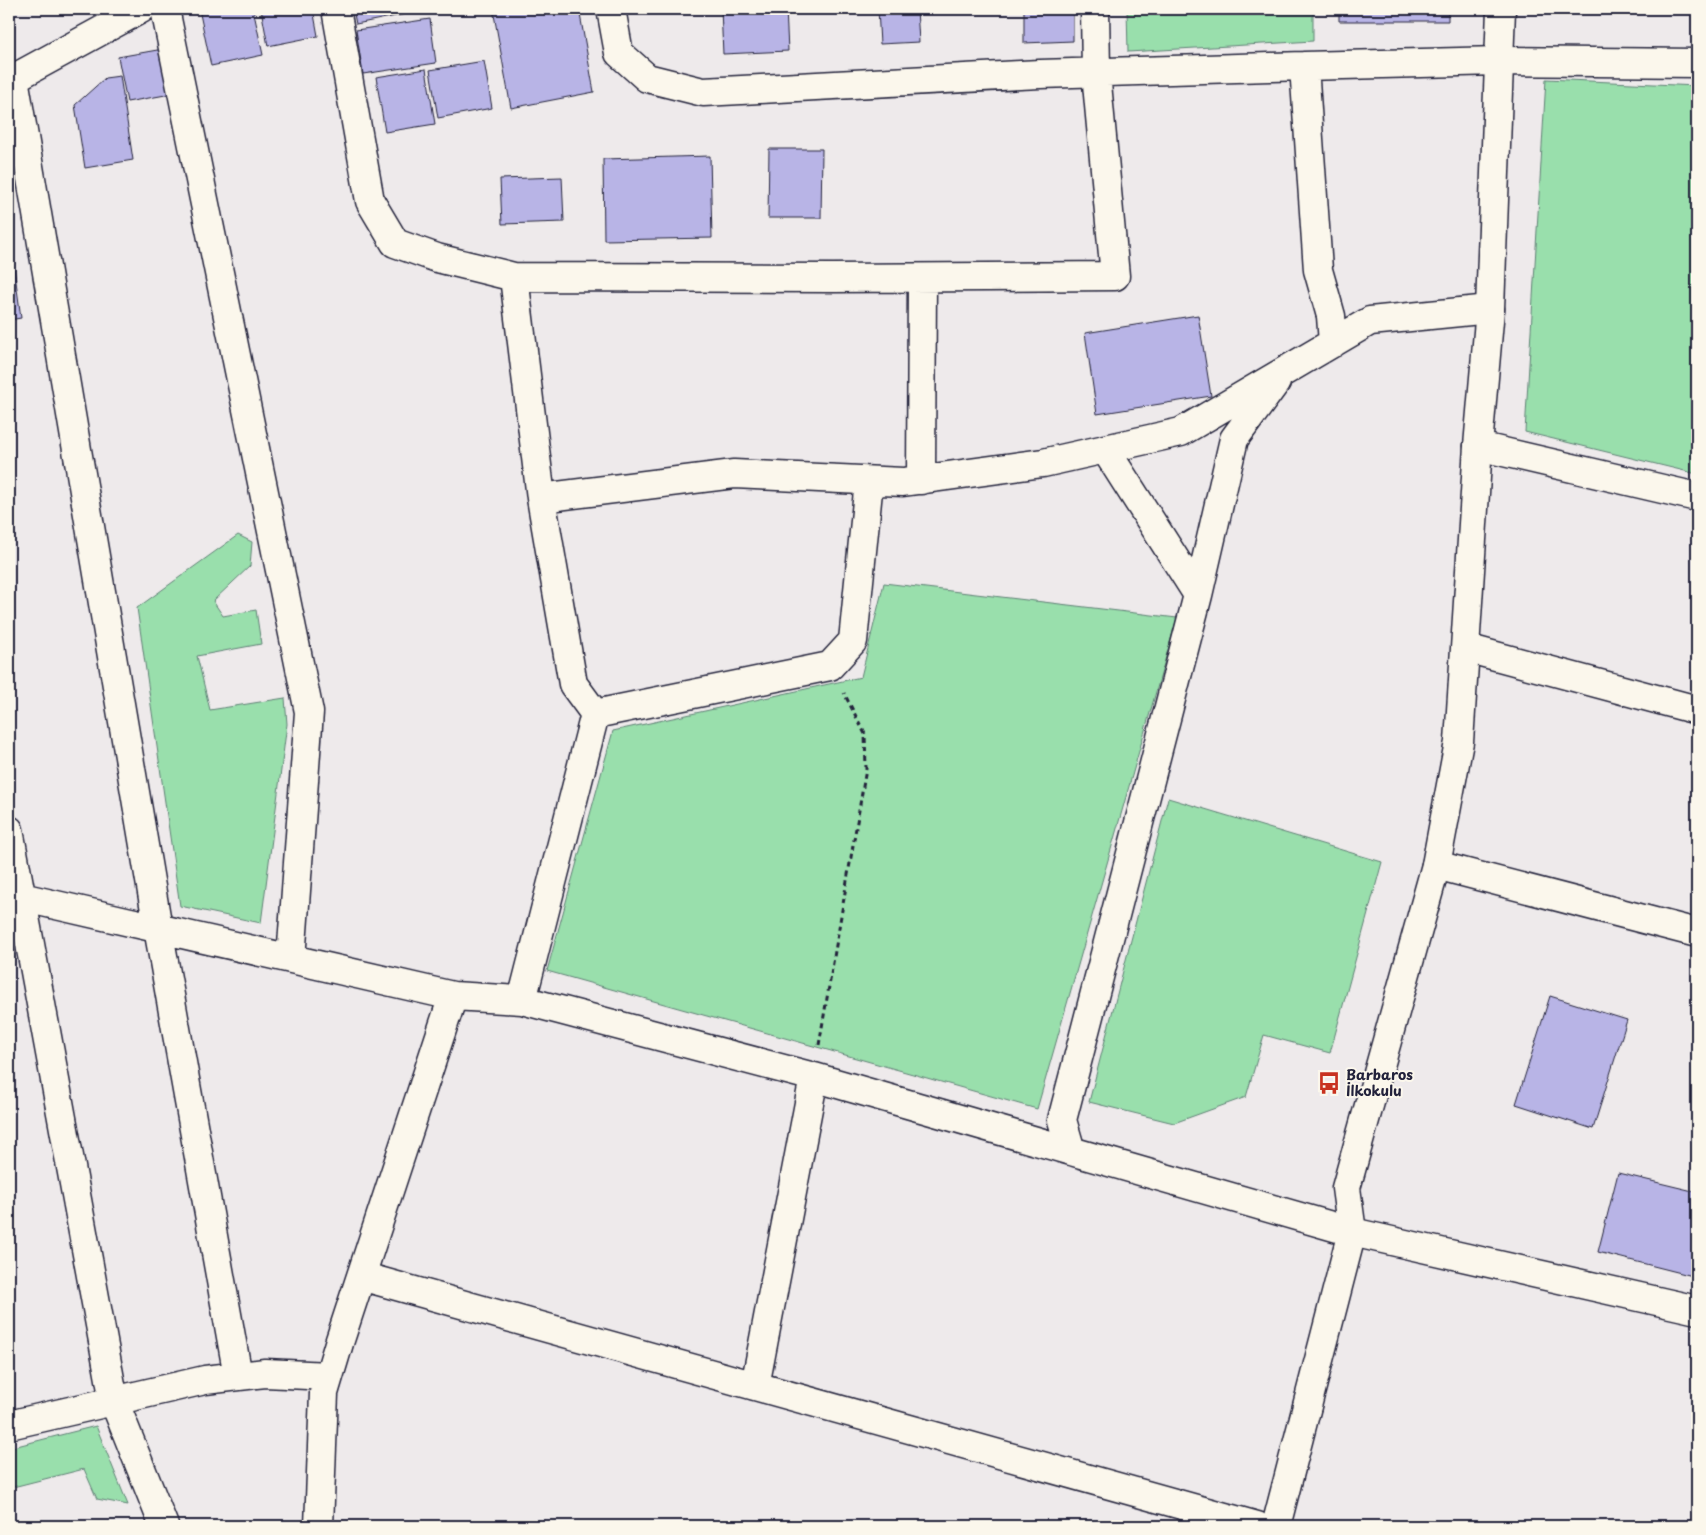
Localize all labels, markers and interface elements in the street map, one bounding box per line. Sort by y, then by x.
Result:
place label: Barbaros İlkokulu [1346,1064,1413,1101]
bus stop icon: Barbaros İlkokulu [1316,1070,1342,1096]

